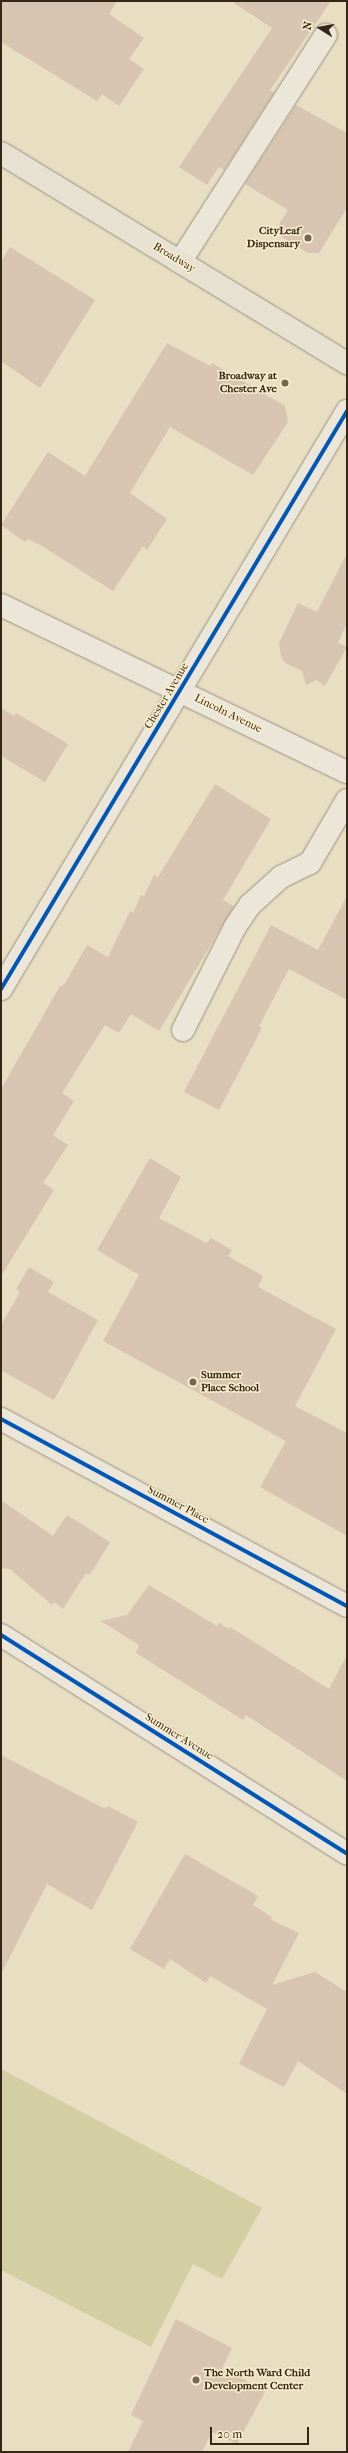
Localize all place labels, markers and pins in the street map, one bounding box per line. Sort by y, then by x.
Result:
place label: CityLeaf Dispensary [247,225,300,251]
marker: CityLeaf Dispensary [303,233,313,243]
place label: Broadway at Chester Ave [218,370,277,396]
marker: Broadway at Chester Ave [280,378,290,388]
place label: Summer Place School [201,1369,259,1395]
marker: Summer Place School [188,1377,198,1387]
place label: The North Ward Child Development Center [204,2367,310,2393]
marker: The North Ward Child Development Center [191,2375,201,2385]

